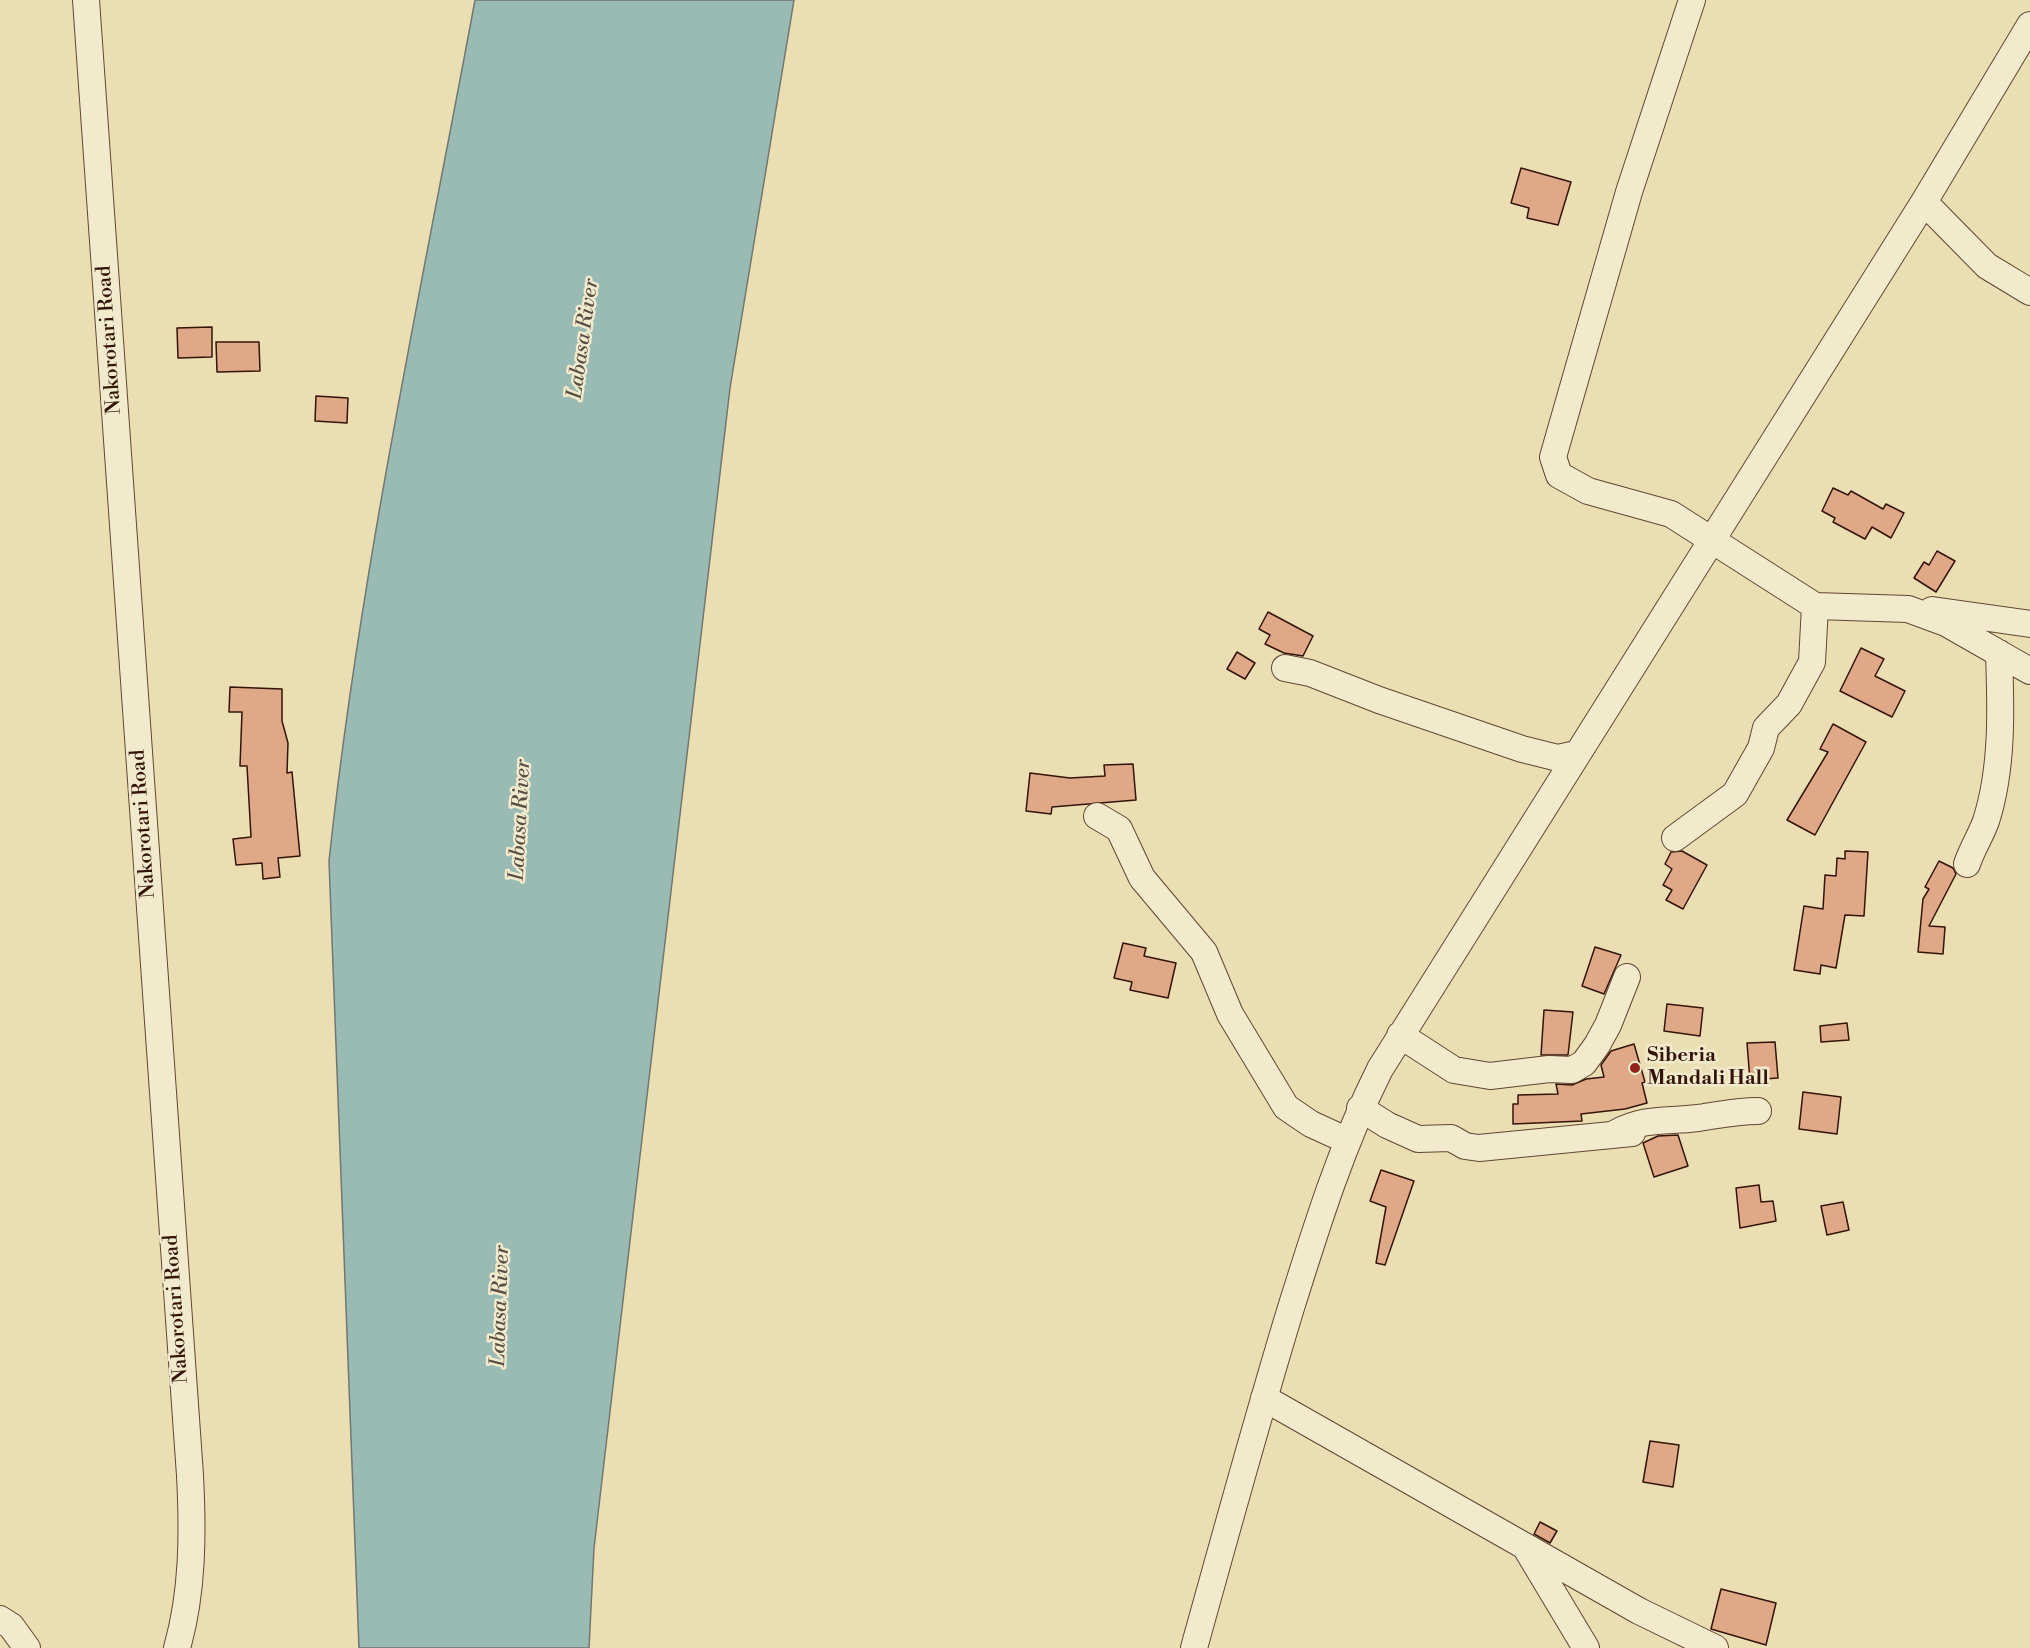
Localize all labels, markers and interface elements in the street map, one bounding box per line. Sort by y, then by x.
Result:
street label: Nakorotari Road [93,265,127,415]
water label: Labasa River [563,277,605,401]
street label: Nakorotari Road [127,749,161,899]
water label: Labasa River [505,759,537,881]
place label: Siberia Mandali Hall [1647,1044,1769,1091]
marker: Siberia Mandali Hall [1628,1061,1642,1075]
street label: Nakorotari Road [160,1234,194,1384]
water label: Labasa River [486,1245,516,1367]

